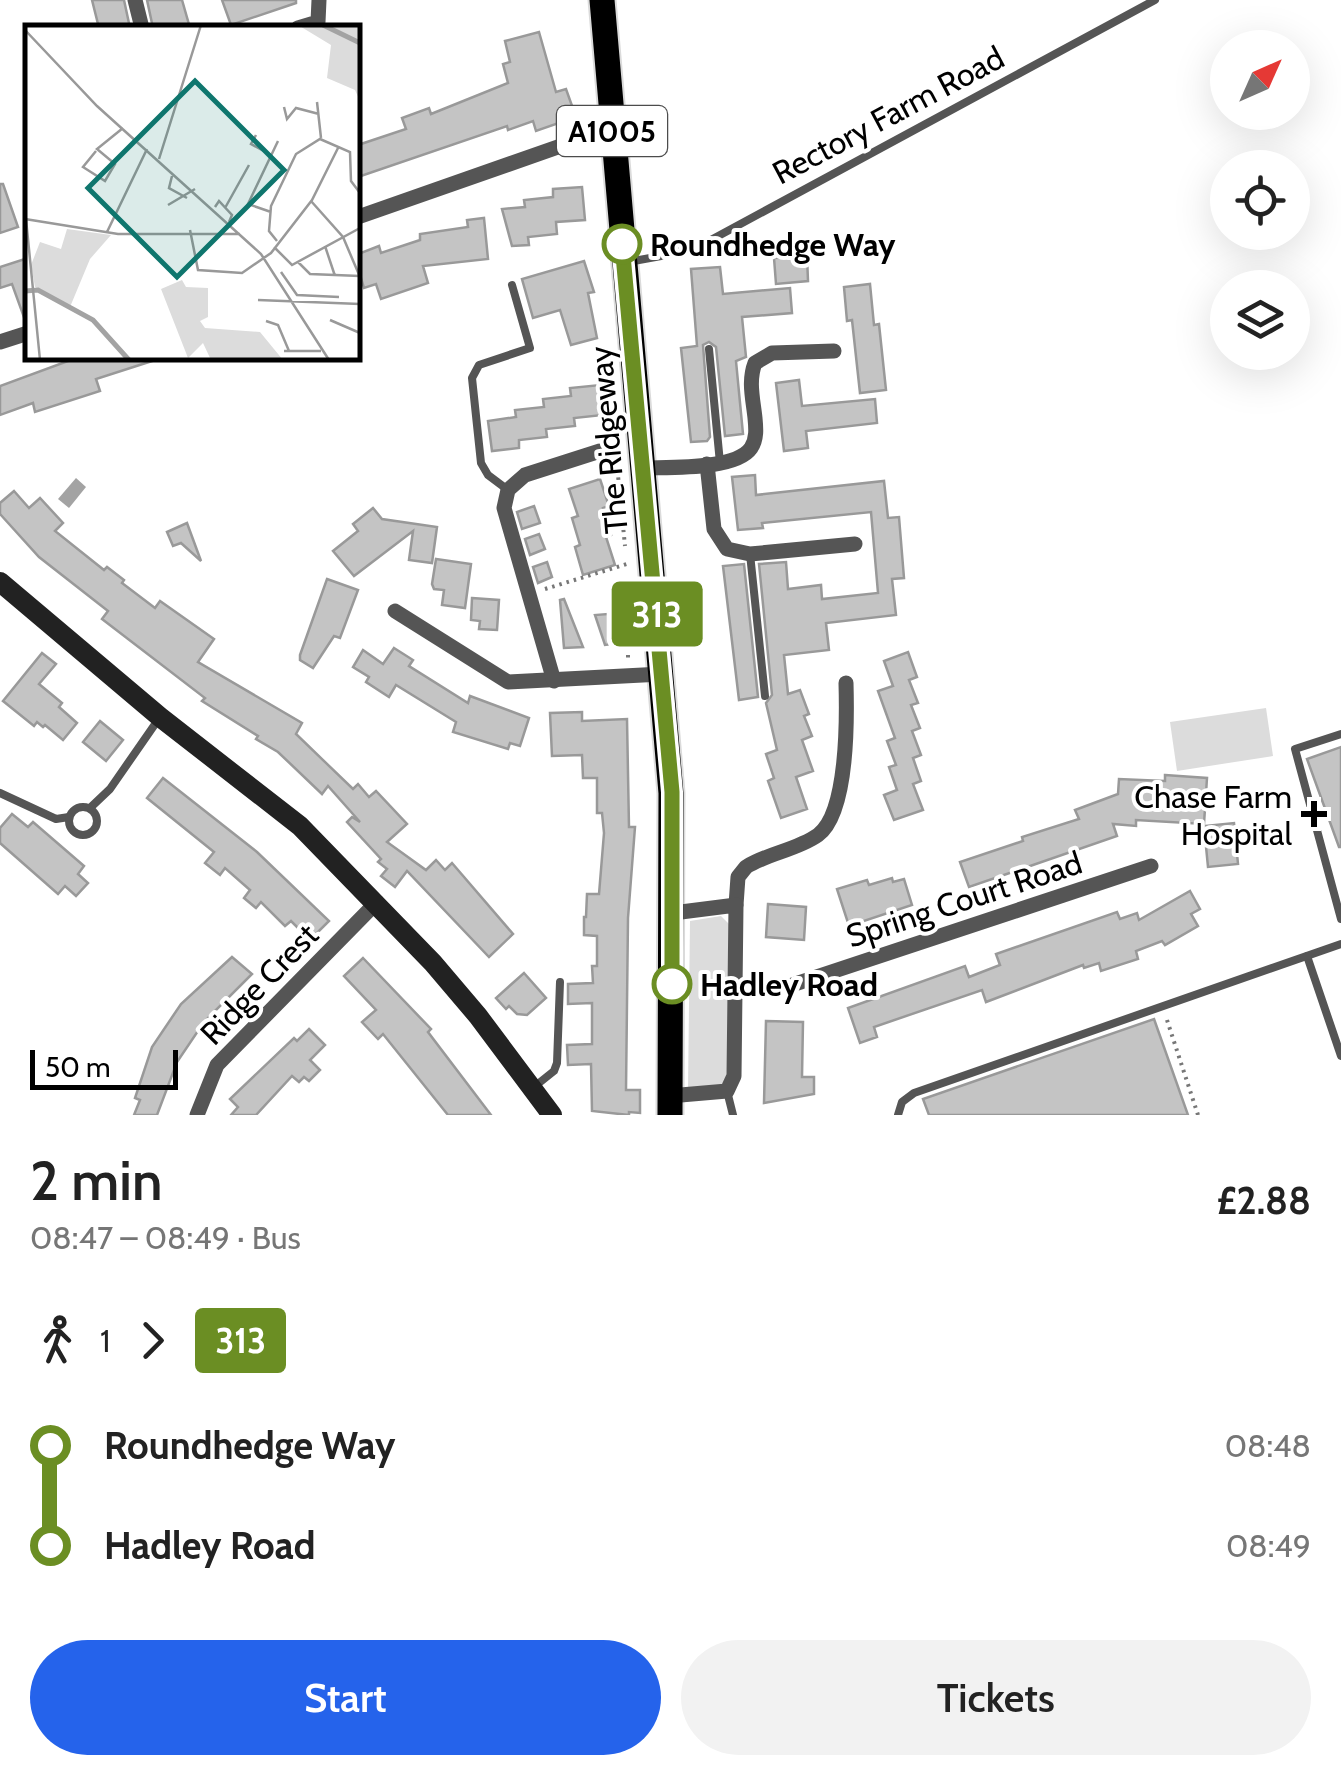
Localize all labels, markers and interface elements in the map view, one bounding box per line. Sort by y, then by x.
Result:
inset map [25,25,360,360]
north arrow [1210,30,1310,130]
map controls [1210,30,1310,370]
street label: Rectory Farm Road [766,38,1010,192]
road number: A1005 [557,106,667,156]
button: locate [1210,150,1310,250]
marker: Roundhedge Way [603,225,641,263]
place label: Roundhedge Way [650,225,896,264]
button: layers [1210,270,1310,370]
street label: The Ridgeway [580,345,636,535]
line badge: 313 [600,582,714,646]
text: 313 [632,593,682,636]
place label: Chase Farm Hospital [1134,777,1292,853]
marker: Chase Farm Hospital [1301,801,1327,827]
street label: Spring Court Road [841,843,1087,955]
street label: Ridge Crest [192,915,326,1052]
marker: Hadley Road [653,965,691,1003]
place label: Hadley Road [700,965,878,1004]
scale bar [30,1045,178,1090]
text: 50 m [45,1050,111,1084]
text: 2 min [30,1147,162,1214]
text: £2.88 [1217,1177,1311,1224]
text: 08:47 – 08:49 · Bus [30,1218,301,1257]
icon: walk [30,1313,85,1368]
icon: forward [125,1313,180,1368]
text: 313 [215,1319,266,1362]
text: 1 [100,1321,110,1360]
text: Roundhedge Way [104,1422,395,1469]
text: 08:48 [1225,1426,1311,1465]
text: Hadley Road [104,1522,315,1569]
text: 08:49 [1226,1526,1311,1565]
button: Start [30,1640,661,1755]
button: Tickets [681,1640,1311,1755]

